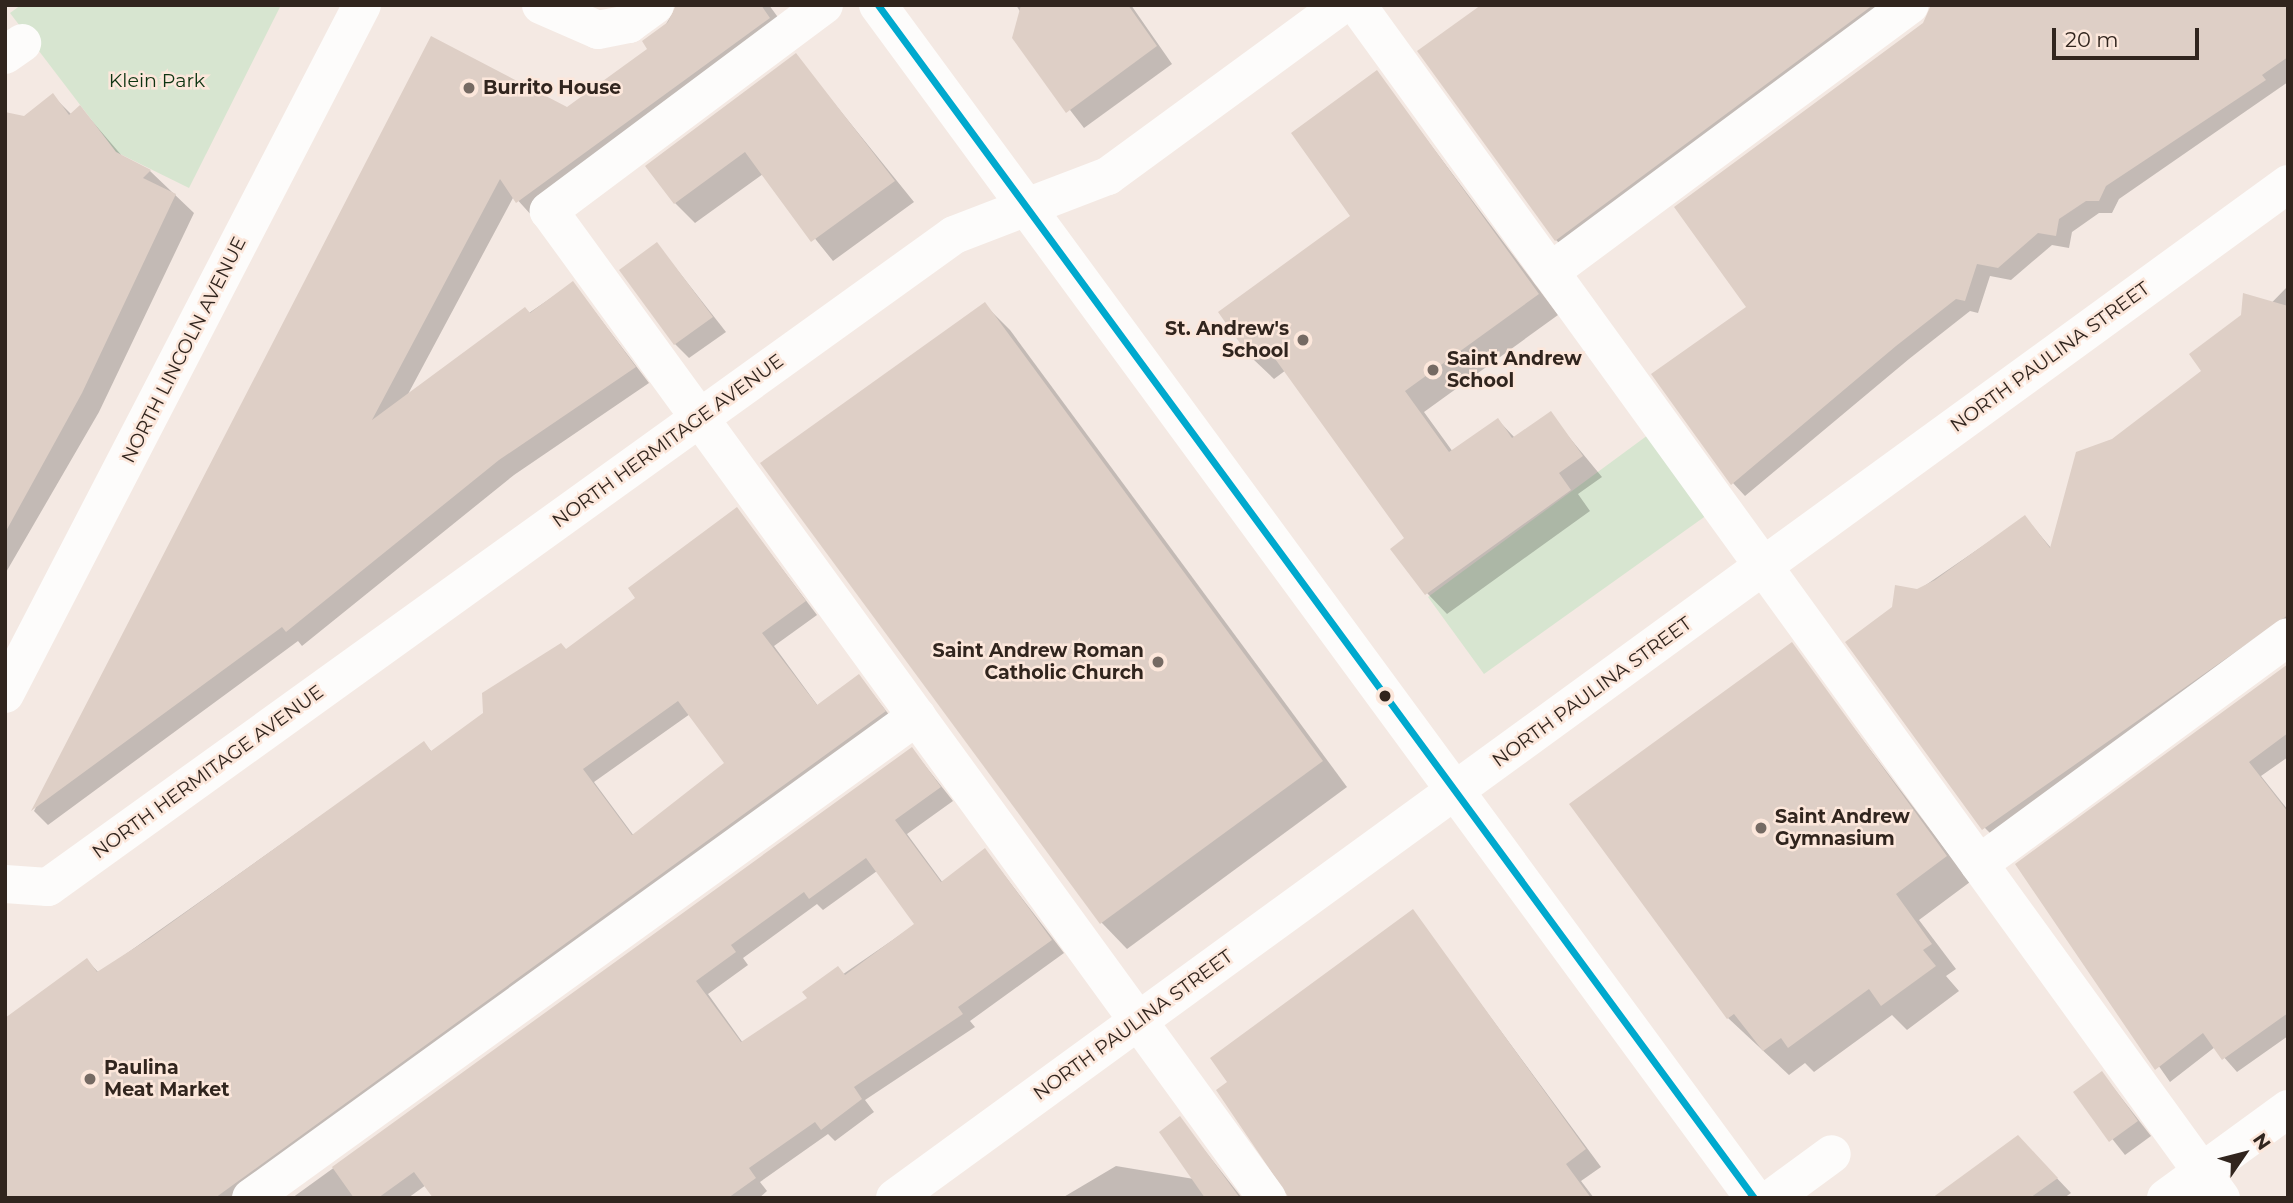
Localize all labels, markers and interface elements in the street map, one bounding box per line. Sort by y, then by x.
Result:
scale bar [2055,14,2202,58]
text: 20 m [2065,27,2119,52]
park label: Klein Park [109,70,205,92]
place label: Burrito House [483,77,621,99]
marker: Burrito House [461,80,477,96]
street label: NORTH LINCOLN AVENUE [117,233,251,467]
street label: NORTH PAULINA STREET [1946,277,2154,437]
place label: St. Andrew's School [1165,318,1289,362]
marker: St. Andrew's School [1295,332,1311,348]
place label: Saint Andrew School [1447,348,1582,392]
street label: NORTH HERMITAGE AVENUE [548,350,788,532]
marker: Saint Andrew School [1425,362,1441,378]
street label: NORTH PAULINA STREET [1488,612,1696,772]
place label: Saint Andrew Roman Catholic Church [933,640,1144,684]
marker: Saint Andrew Roman Catholic Church [1150,654,1166,670]
street label: NORTH HERMITAGE AVENUE [88,681,328,863]
unlabelled marker [1378,689,1392,703]
place label: Saint Andrew Gymnasium [1775,806,1910,850]
marker: Saint Andrew Gymnasium [1753,820,1769,836]
street label: NORTH PAULINA STREET [1029,945,1237,1105]
place label: Paulina Meat Market [104,1057,229,1101]
marker: Paulina Meat Market [82,1071,98,1087]
north arrow [2209,1119,2279,1189]
text: N [2248,1129,2275,1155]

